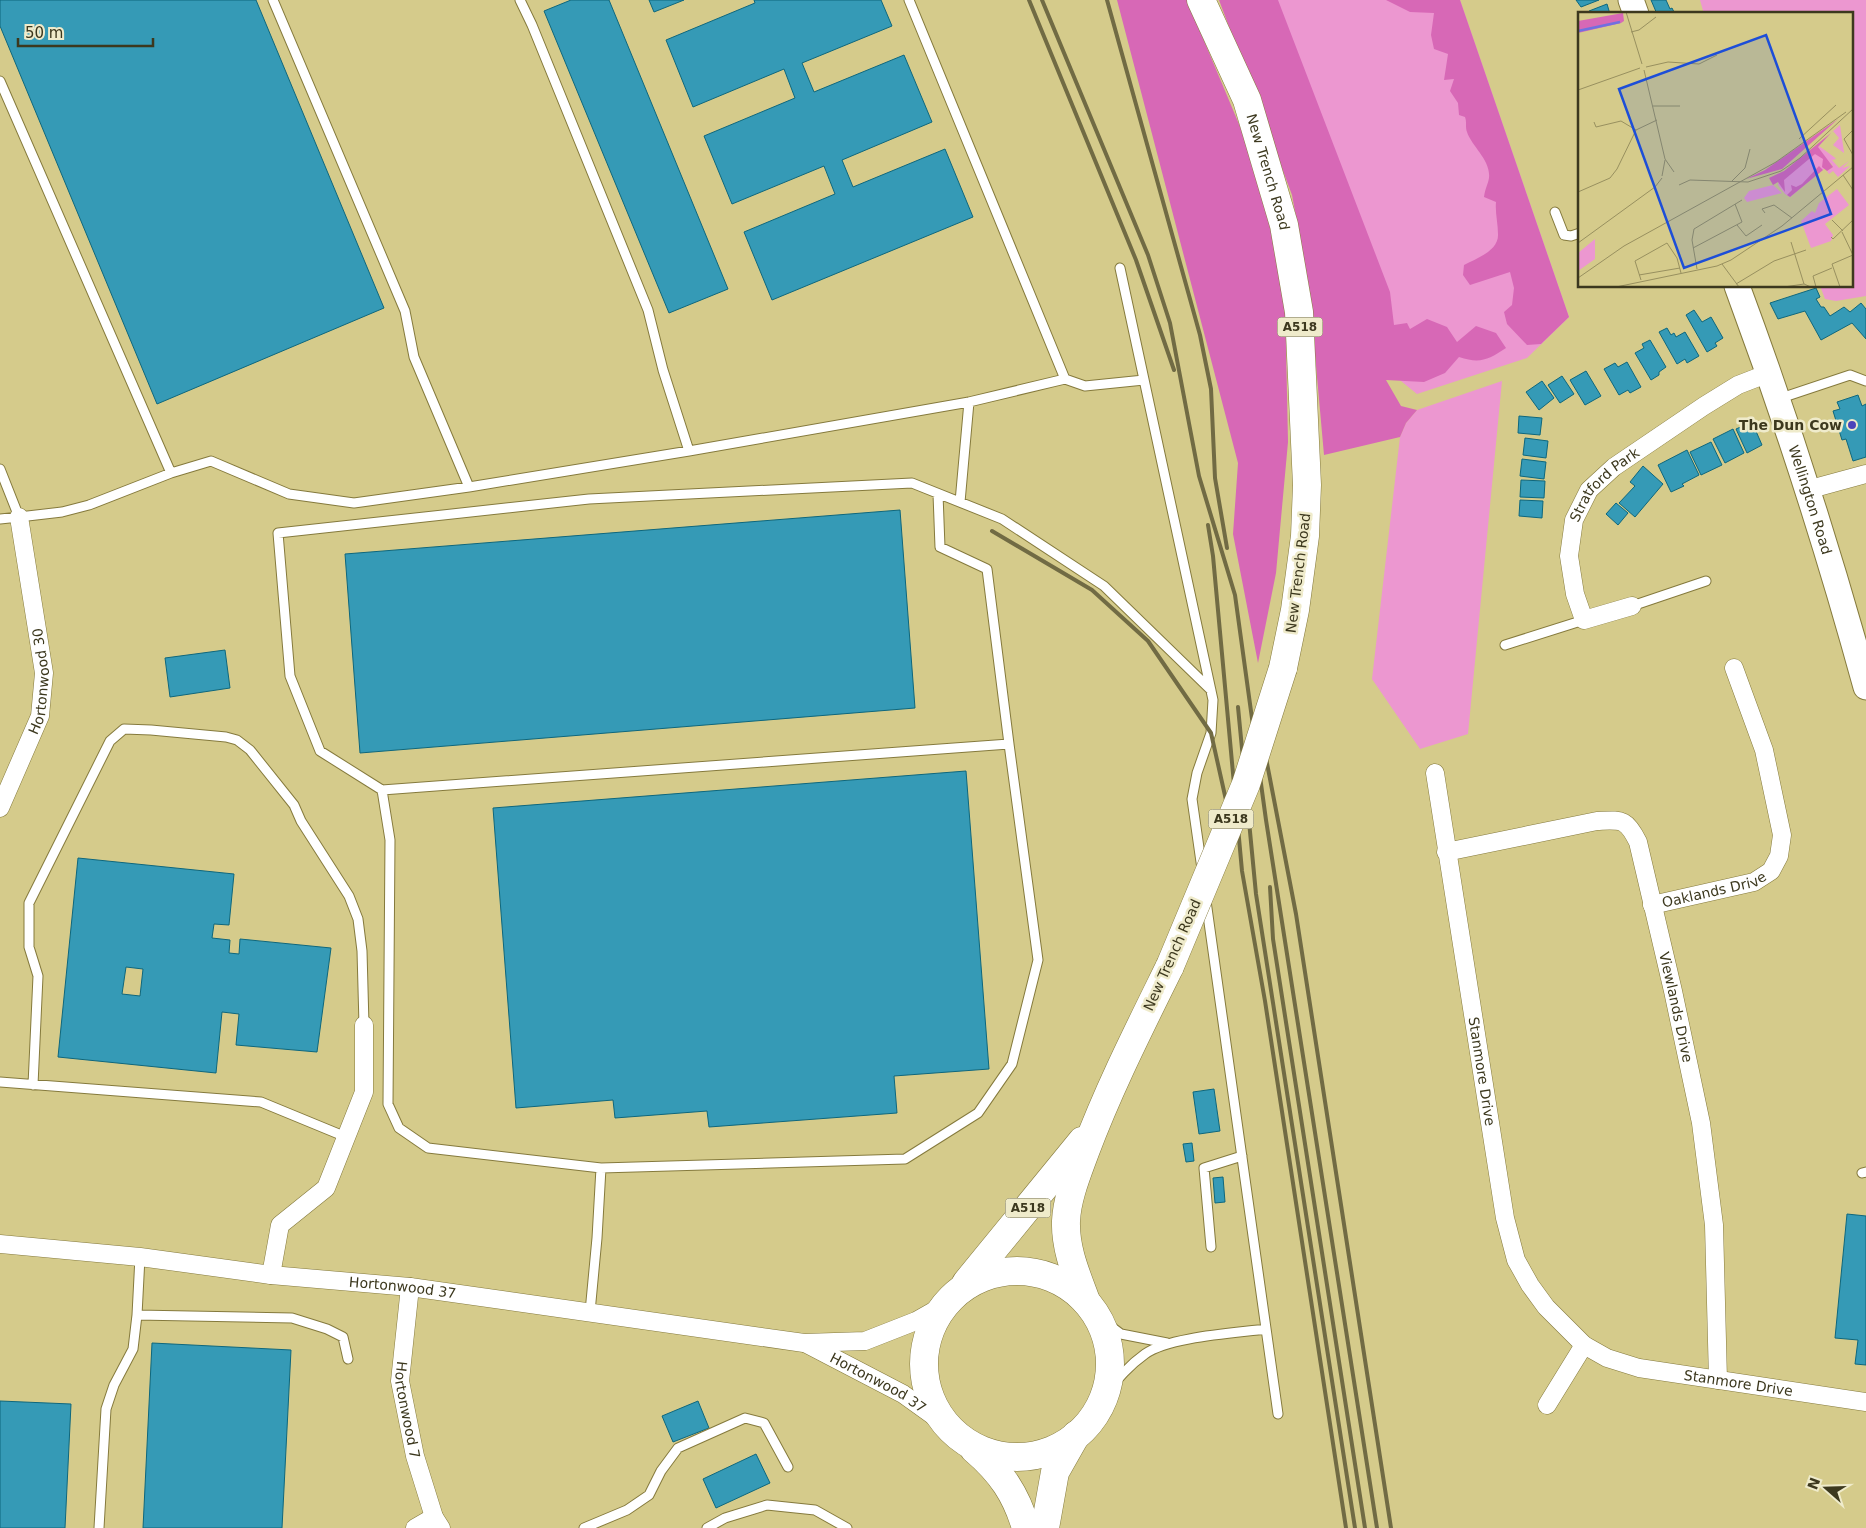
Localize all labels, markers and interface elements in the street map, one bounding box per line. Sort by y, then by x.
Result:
inset map [1578,12,1854,288]
scale bar [18,15,152,47]
text: 50 m [25,24,63,42]
street label: New Trench Road [1243,112,1293,231]
road number: A518 [1278,318,1322,337]
place label: The Dun Cow [1739,417,1842,433]
marker: The Dun Cow [1846,419,1858,431]
street label: Wellington Road [1785,443,1835,556]
street label: Stratford Park [1566,444,1643,524]
street label: New Trench Road [1283,512,1313,634]
street label: Hortonwood 30 [25,627,52,737]
road number: A518 [1208,810,1254,829]
street label: Oaklands Drive [1660,868,1769,911]
street label: New Trench Road [1140,897,1204,1013]
street label: Viewlands Drive [1656,950,1696,1064]
street label: Stanmore Drive [1465,1016,1498,1127]
road number: A518 [1006,1198,1050,1218]
street label: Hortonwood 37 [348,1274,457,1301]
street label: Hortonwood 37 [827,1349,929,1416]
street label: Hortonwood 7 [392,1360,423,1460]
street label: Stanmore Drive [1683,1367,1794,1399]
north arrow [1801,1463,1851,1513]
text: N [1804,1475,1823,1492]

